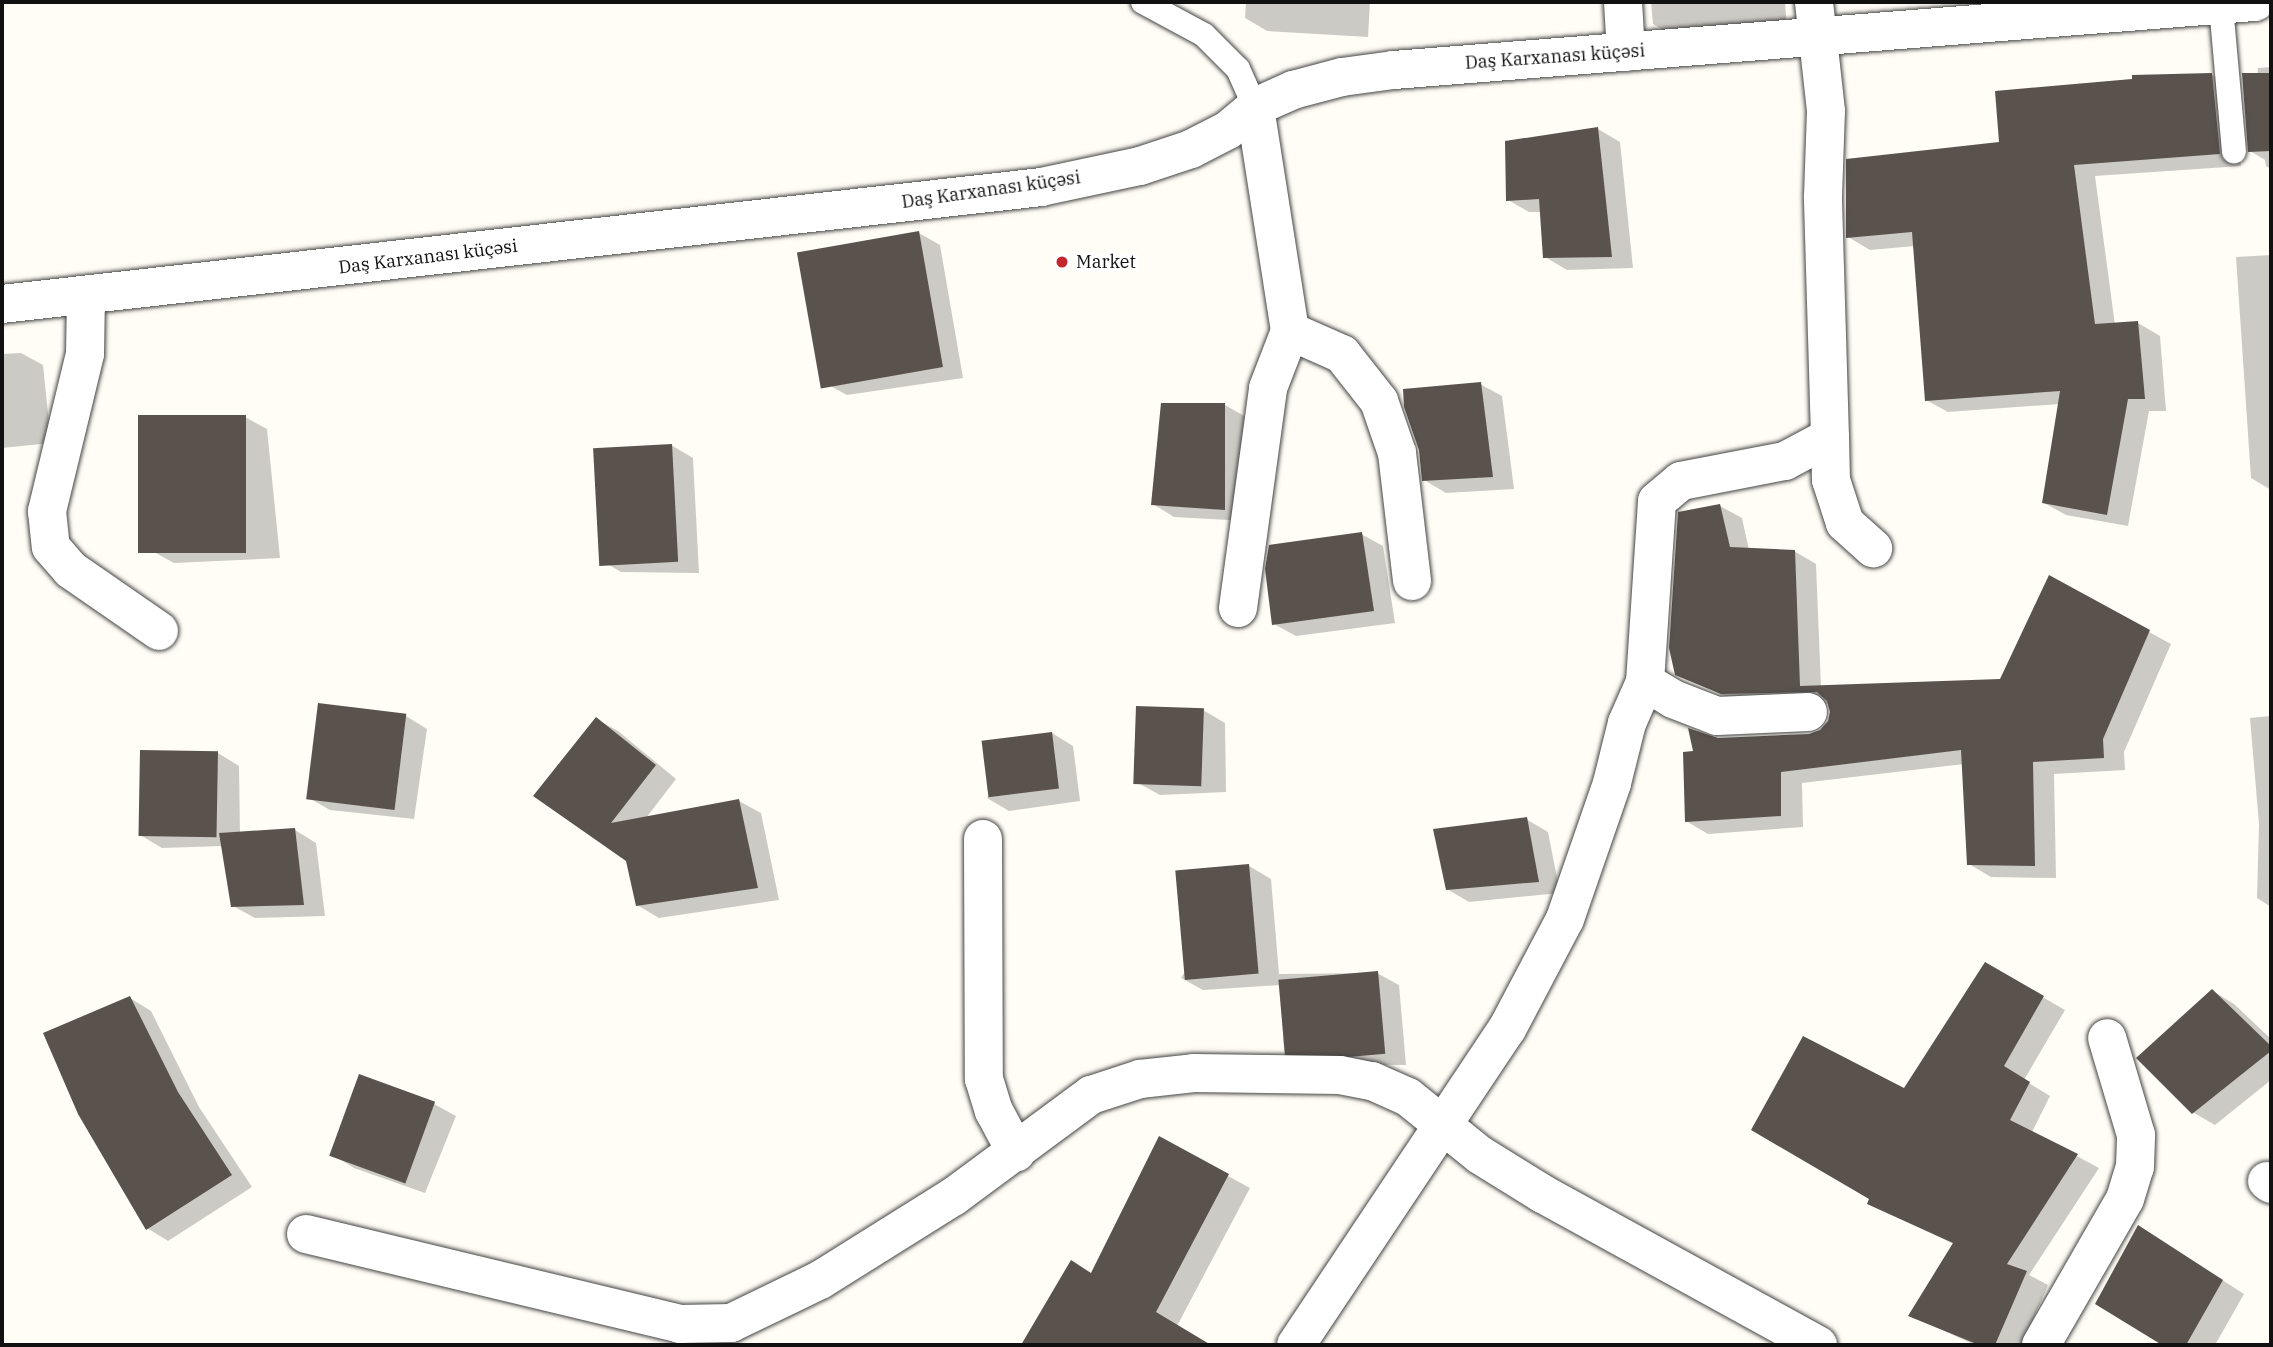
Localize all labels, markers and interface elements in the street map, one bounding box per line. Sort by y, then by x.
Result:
street label: Daş Karxanası küçəsi [1464,40,1646,74]
street label: Daş Karxanası küçəsi [900,167,1082,213]
street label: Daş Karxanası küçəsi [337,235,519,279]
place label: Market [1076,251,1136,273]
marker: Market [1054,254,1070,270]

